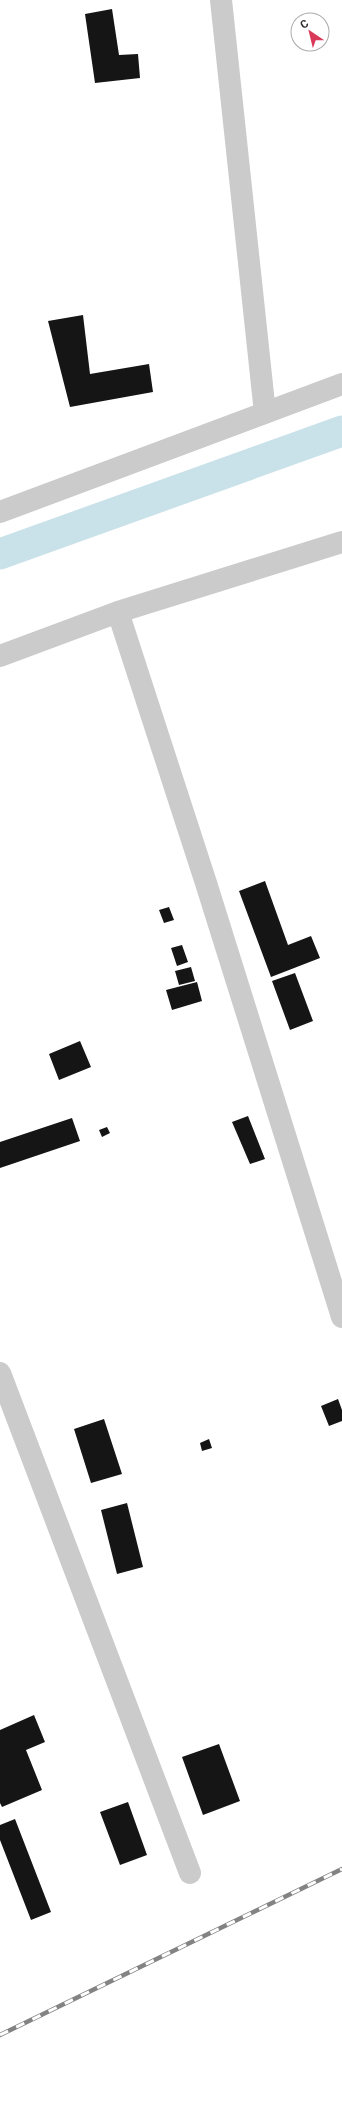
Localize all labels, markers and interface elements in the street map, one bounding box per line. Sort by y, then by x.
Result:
north arrow [290,12,330,52]
text: С [298,17,311,32]

